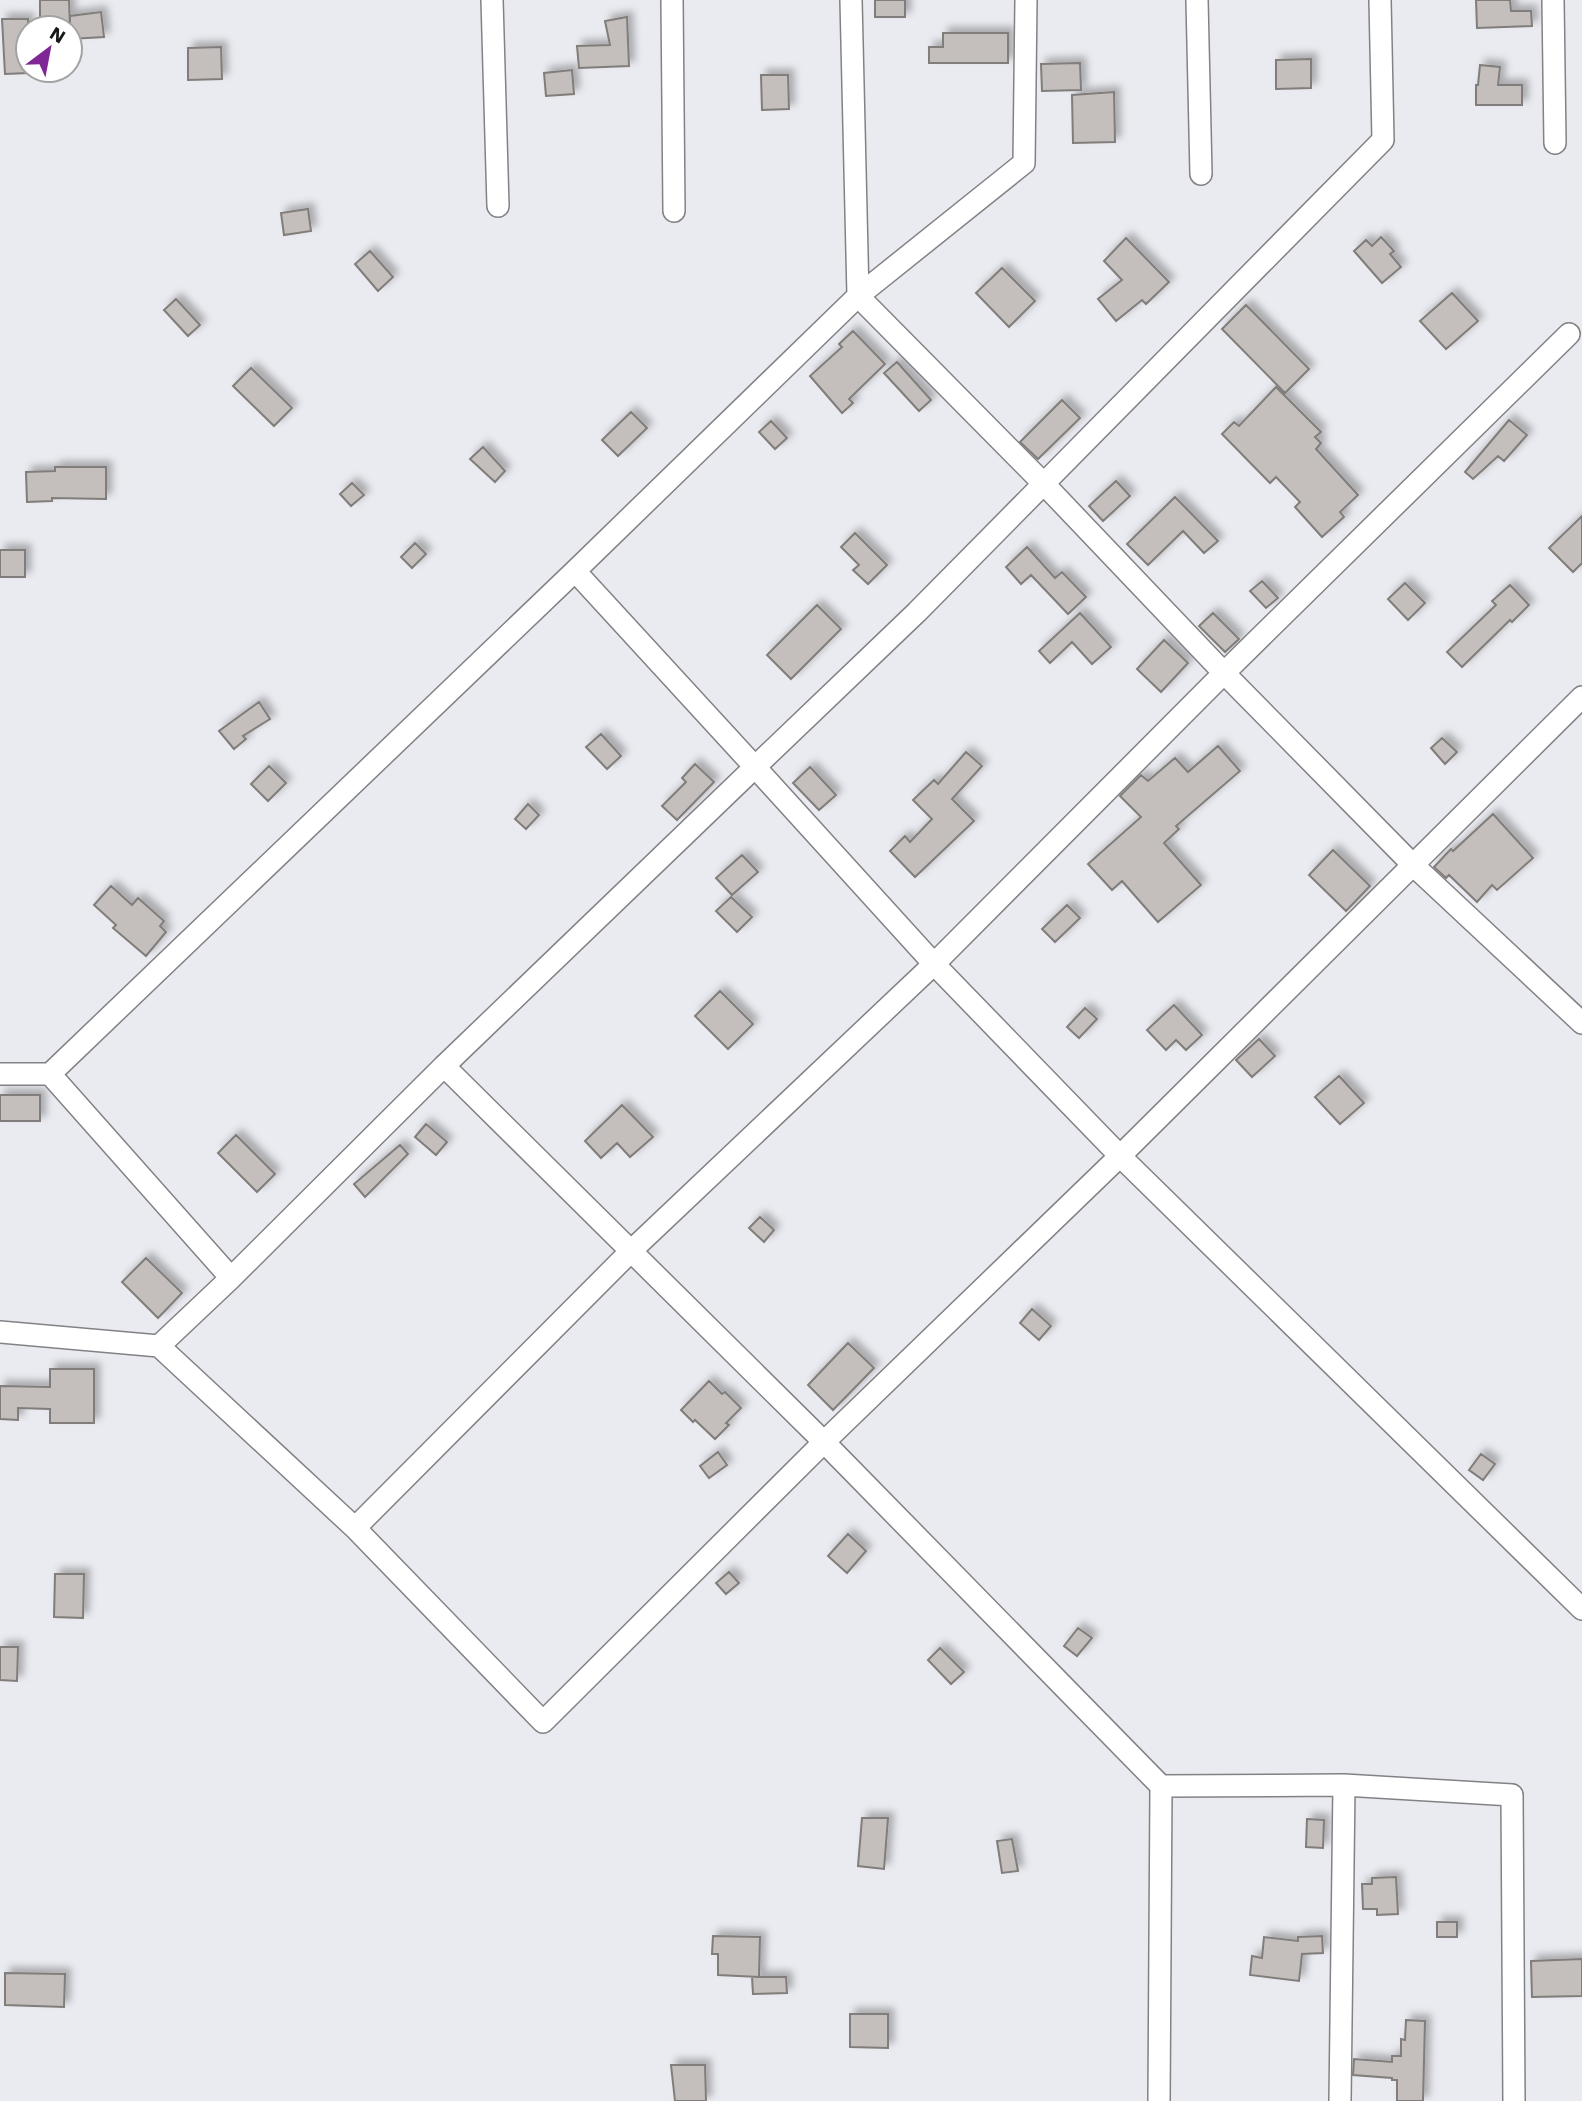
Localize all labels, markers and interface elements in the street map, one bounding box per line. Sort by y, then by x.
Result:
north arrow [14,14,84,84]
text: N [46,22,70,48]

